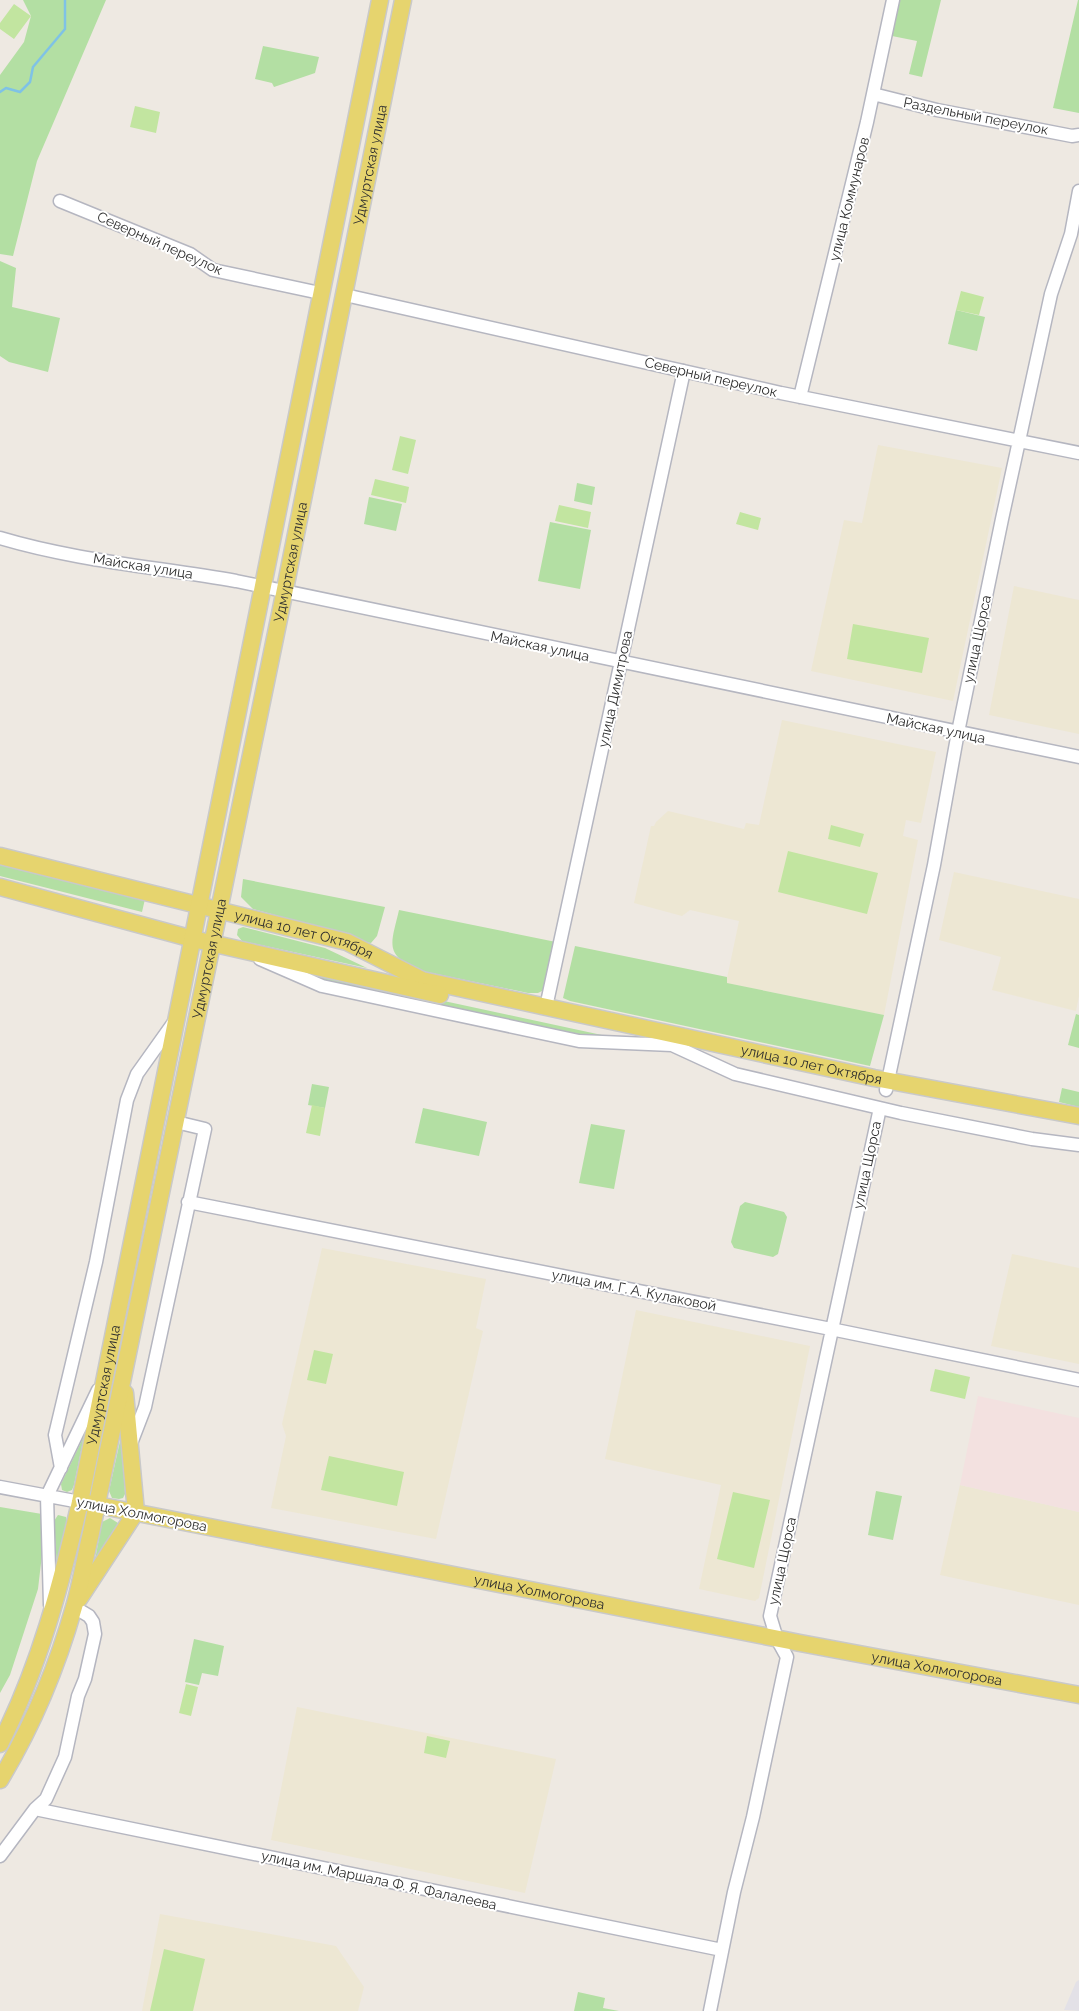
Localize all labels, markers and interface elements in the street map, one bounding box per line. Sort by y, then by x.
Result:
street label: Раздельный переулок [902,94,1050,138]
street label: Удмуртская улица [350,103,390,226]
street label: улица Коммунаров [826,135,872,263]
street label: Северный переулок [95,208,225,278]
street label: Северный переулок [643,354,779,400]
street label: Удмуртская улица [271,500,310,623]
street label: Майская улица [92,550,194,582]
street label: улица Щорса [960,594,994,684]
street label: Майская улица [489,628,591,664]
street label: улица Димитрова [595,629,635,749]
street label: Майская улица [885,710,987,746]
street label: Удмуртская улица [189,897,229,1020]
street label: улица 10 лет Октября [233,906,376,962]
street label: улица 10 лет Октября [739,1041,883,1087]
street label: улица Щорса [850,1120,884,1210]
street label: улица им. Г. А. Кулаковой [550,1266,718,1314]
street label: Удмуртская улица [84,1323,123,1446]
street label: улица Холмогорова [75,1493,209,1535]
street label: улица Щорса [765,1516,799,1606]
street label: улица Холмогорова [473,1571,606,1612]
street label: улица Холмогорова [870,1649,1004,1689]
street label: улица им. Маршала Ф. Я. Фалалеева [260,1847,498,1913]

